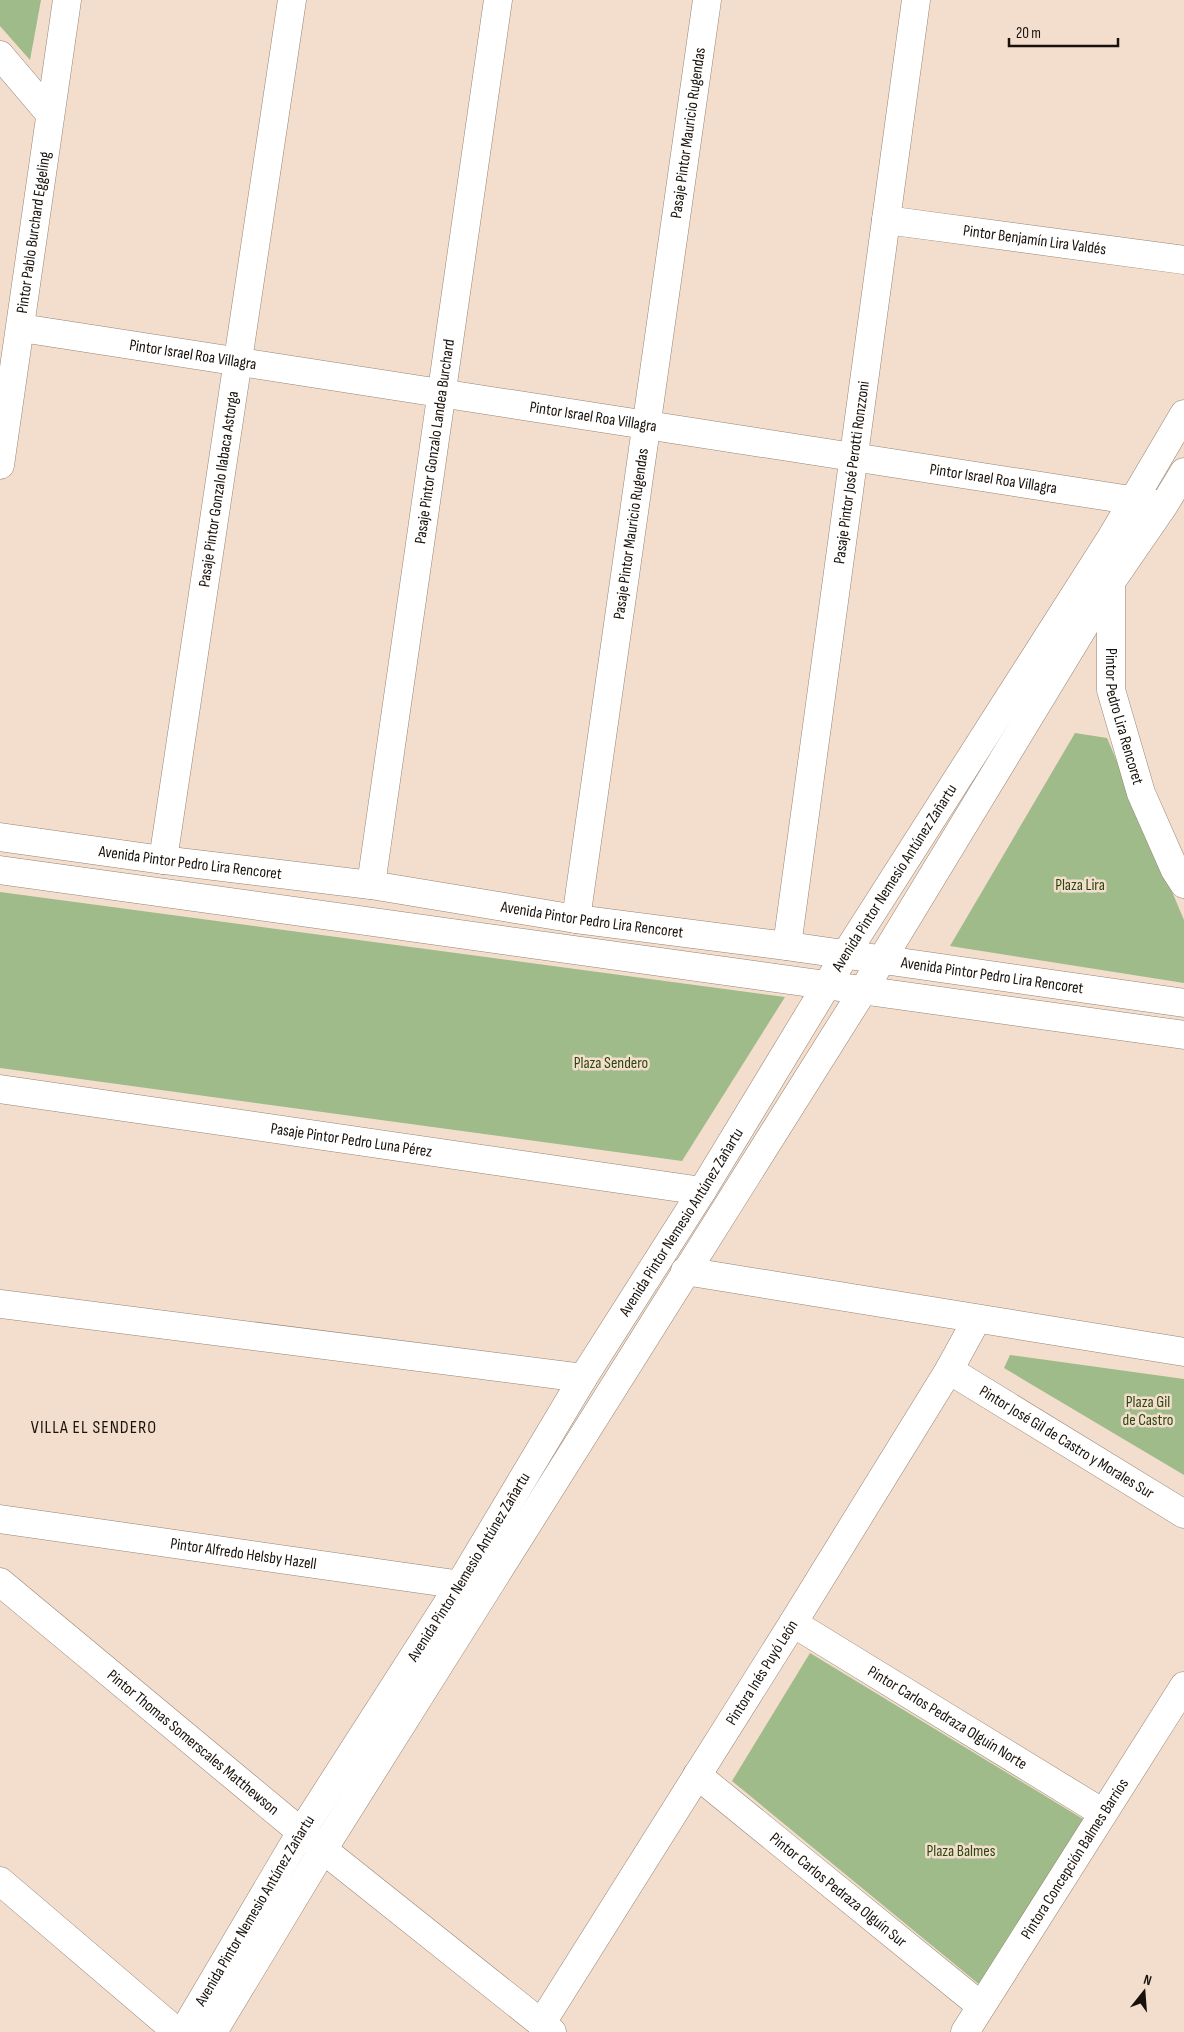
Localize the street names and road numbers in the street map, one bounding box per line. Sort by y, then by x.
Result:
street label: Pasaje Pintor Mauricio Rugendas [666,46,710,220]
street label: Pintor Pablo Burchard Eggeling [12,150,55,315]
street label: Pintor Benjamín Lira Valdés [962,221,1108,259]
street label: Pintor Israel Roa Villagra [128,335,258,374]
street label: Pasaje Pintor Gonzalo Landea Burchard [411,338,459,545]
street label: Pasaje Pintor José Perotti Ronzzoni [830,380,873,565]
street label: Pasaje Pintor Gonzalo Ilabaca Astorga [195,390,243,588]
street label: Pintor Israel Roa Villagra [528,397,658,436]
street label: Pasaje Pintor Mauricio Rugendas [609,447,653,621]
street label: Pintor Israel Roa Villagra [928,460,1058,498]
street label: Pintor Pedro Lira Rencoret [1102,648,1148,787]
street label: Avenida Pintor Nemesio Antúnez Zañartu [827,781,961,976]
street label: Avenida Pintor Pedro Lira Rencoret [97,841,283,884]
street label: Avenida Pintor Pedro Lira Rencoret [498,897,685,942]
street label: Avenida Pintor Pedro Lira Rencoret [899,953,1085,998]
street label: Pasaje Pintor Pedro Luna Pérez [269,1119,434,1161]
street label: Avenida Pintor Nemesio Antúnez Zañartu [615,1125,747,1321]
street label: Pintor José Gil de Castro y Morales Sur [976,1381,1158,1503]
street label: Avenida Pintor Nemesio Antúnez Zañartu [403,1469,534,1666]
street label: Pintor Alfredo Helsby Hazell [169,1534,318,1574]
street label: Pintora Inés Puyó León [722,1617,802,1729]
street label: Pintor Carlos Pedraza Olguín Norte [864,1662,1031,1774]
street label: Pintor Thomas Somerscales Matthewson [103,1666,283,1819]
street label: Pintora Concepción Balmes Barrios [1017,1775,1133,1943]
street label: Avenida Pintor Nemesio Antúnez Zañartu [190,1812,319,2010]
street label: Pintor Carlos Pedraza Olguín Sur [766,1829,911,1951]

